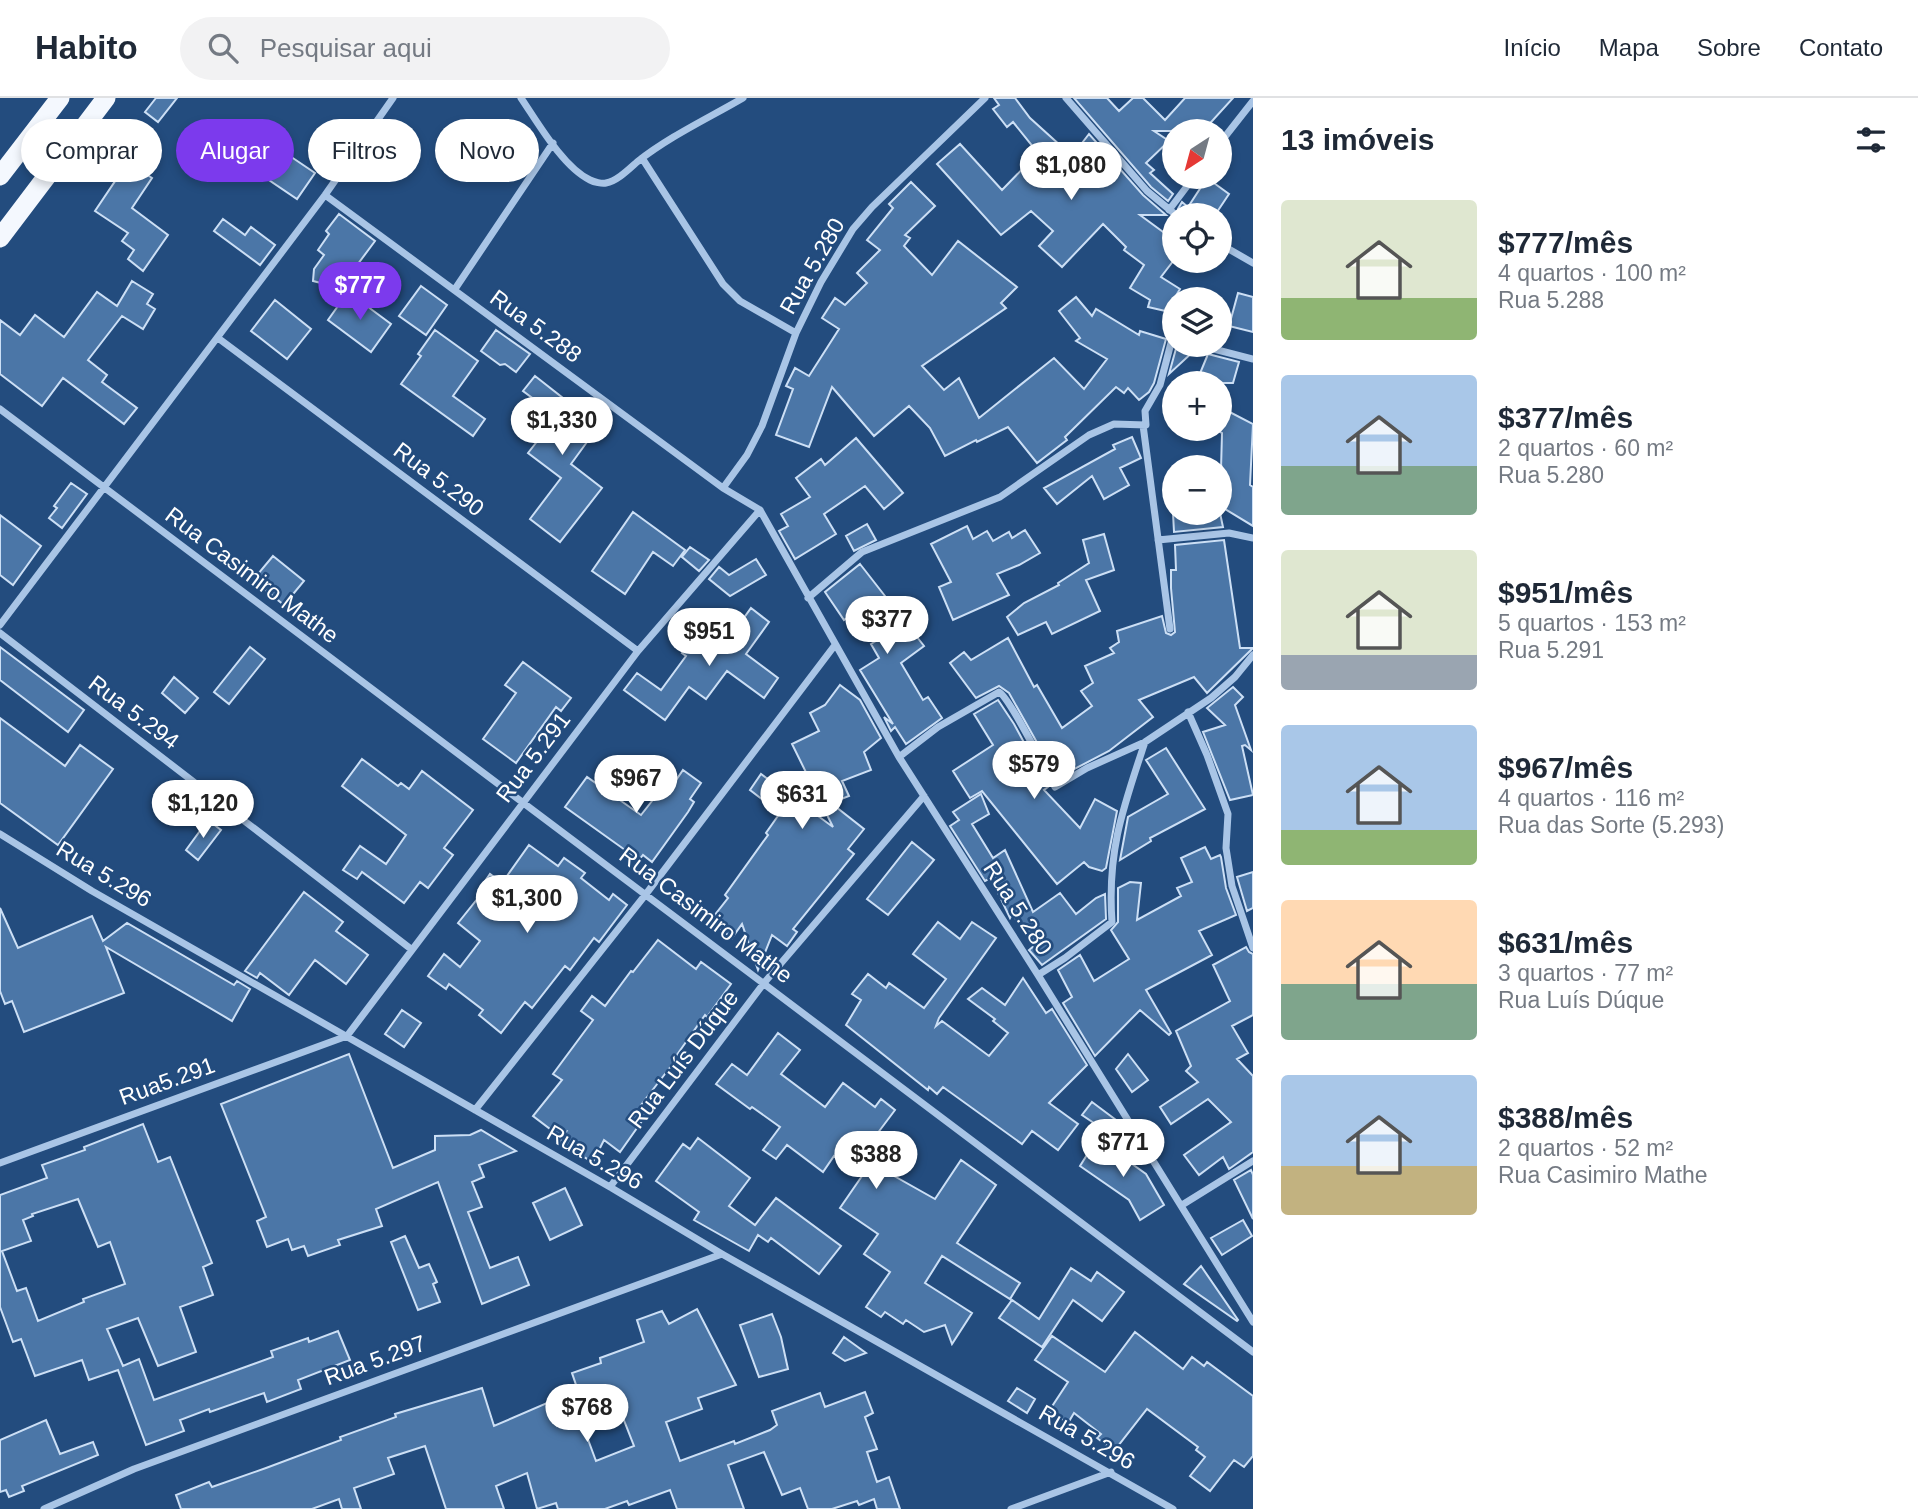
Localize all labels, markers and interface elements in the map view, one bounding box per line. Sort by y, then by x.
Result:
search box [180,17,670,80]
text: Habito [35,29,138,66]
icon: search [204,29,242,67]
text: Pesquisar aqui [260,33,432,63]
text: Início [1503,34,1561,61]
text: Mapa [1599,34,1659,61]
text: Sobre [1697,34,1761,61]
text: Contato [1799,34,1883,61]
chip: Comprar [21,119,162,182]
chip: Alugar [176,119,294,182]
chip: Filtros [308,119,421,182]
chip: Novo [435,119,539,182]
north arrow [1162,119,1232,189]
map controls [1162,119,1232,525]
icon: filters [1852,121,1890,159]
text: 13 imóveis [1281,123,1434,156]
pin: $1,080 [1014,142,1128,202]
text: $1,080 [1036,152,1106,178]
button: locate [1162,203,1232,273]
street label: Rua 5.280 [774,214,850,318]
text: $777/mês [1498,226,1633,259]
icon: home [1337,228,1421,312]
text: 4 quartos · 100 m² [1498,260,1686,286]
pin: $777 [319,262,401,322]
text: $777 [334,272,386,298]
street label: Rua 5.288 [485,284,587,368]
button: layers [1162,287,1232,357]
text: Rua 5.288 [1498,287,1604,313]
button: + [1162,371,1232,441]
pin: $1,330 [505,398,619,457]
text: $377/mês [1498,401,1633,434]
icon: home [1337,403,1421,487]
text: $1,330 [527,407,597,433]
text: 2 quartos · 60 m² [1498,435,1673,461]
street label: Rua 5.290 [389,437,489,521]
button: − [1162,455,1232,525]
text: Rua 5.280 [1498,462,1604,488]
street label: Rua Casimiro Mathe [160,502,344,648]
text: $951/mês [1498,576,1633,609]
icon: home [1337,578,1421,662]
pin: $377 [846,596,928,656]
text: $377 [861,606,913,632]
pin: $951 [668,608,750,668]
text: 5 quartos · 153 m² [1498,610,1686,636]
text: $951 [683,618,735,644]
text: Rua 5.291 [1498,637,1604,663]
street label: Rua 5.294 [84,670,184,754]
street label: Rua 5.291 [491,707,575,807]
pin: $579 [993,742,1075,801]
text: $579 [1008,751,1060,777]
text: $967/mês [1498,751,1633,784]
icon: home [1337,753,1421,837]
pin: $967 [595,756,677,815]
text: $967 [610,765,662,791]
pin: $631 [761,772,843,831]
pin: $1,120 [146,780,260,840]
text: $631 [776,781,828,807]
text: 4 quartos · 116 m² [1498,785,1684,811]
text: $1,120 [168,790,238,816]
text: Rua das Sorte (5.293) [1498,812,1724,838]
street label: Rua 5.296 [52,836,156,912]
street label: Rua Casimiro Mathe [614,842,798,988]
street label: Rua 5.280 [978,856,1058,960]
pin: $1,300 [470,876,584,935]
text: $1,300 [492,885,562,911]
text: $631/mês [1498,926,1633,959]
icon: home [1337,928,1421,1012]
text: 3 quartos · 77 m² [1498,960,1673,986]
street label: Rua Luís Dúque [623,985,743,1133]
text: Rua Luís Dúque [1498,987,1664,1013]
street label: Rua5.291 [116,1052,218,1110]
text: $388/mês [1498,1101,1633,1134]
icon: home [1337,1103,1421,1187]
street label: Rua 5.296 [543,1119,647,1195]
pin: $771 [1082,1119,1164,1179]
text: $771 [1097,1129,1149,1155]
pin: $388 [835,1132,917,1191]
text: 2 quartos · 52 m² [1498,1135,1673,1161]
text: $388 [850,1141,902,1167]
text: Rua Casimiro Mathe [1498,1162,1708,1188]
street label: Rua 5.297 [321,1330,429,1390]
pin: $768 [546,1384,628,1444]
text: $768 [561,1394,613,1420]
street label: Rua 5.296 [1035,1399,1139,1475]

